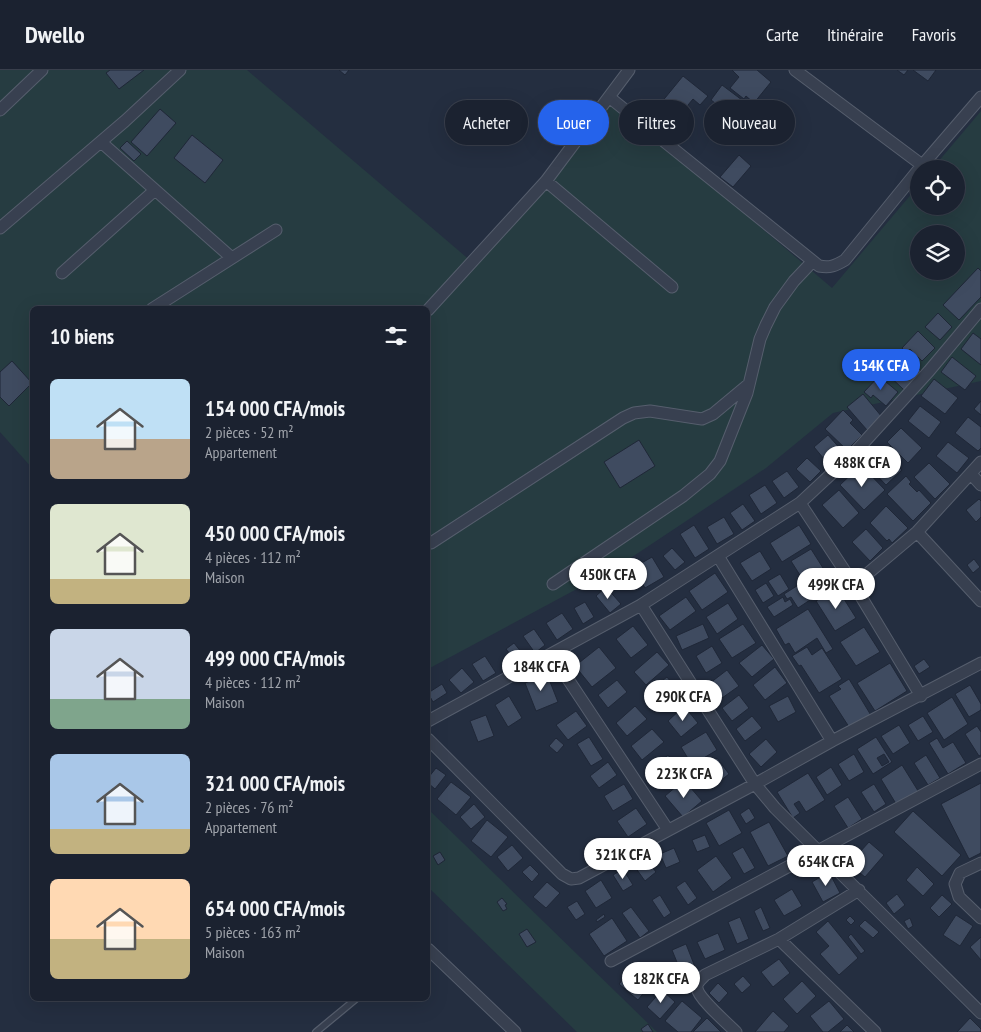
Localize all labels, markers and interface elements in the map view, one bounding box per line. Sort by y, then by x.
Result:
text: Dwello [25,19,85,50]
text: Carte [766,23,799,46]
text: Itinéraire [827,23,884,46]
text: Favoris [912,23,956,46]
chip: Acheter [445,100,528,145]
chip: Louer [538,100,609,145]
chip: Filtres [619,100,694,145]
chip: Nouveau [704,100,795,145]
map controls [910,160,965,280]
button: locate [910,160,965,215]
button: layers [910,225,965,280]
icon: filters [382,322,410,350]
text: 10 biens [50,323,114,350]
pin: 154K CFA [829,348,933,391]
text: 154K CFA [853,355,909,375]
text: 154 000 CFA/mois [205,395,345,422]
icon: home [90,399,150,459]
text: 2 pièces · 52 m² [205,422,294,442]
text: Appartement [205,442,277,462]
pin: 488K CFA [810,446,914,488]
text: 488K CFA [834,452,890,472]
text: 450 000 CFA/mois [205,520,345,547]
icon: home [90,524,150,584]
text: 4 pièces · 112 m² [205,547,301,567]
pin: 450K CFA [556,558,660,600]
text: 450K CFA [580,564,636,584]
text: Maison [205,567,244,587]
pin: 499K CFA [784,568,888,610]
text: 499K CFA [808,574,864,594]
text: 499 000 CFA/mois [205,645,345,672]
icon: home [90,649,150,709]
pin: 184K CFA [489,650,593,692]
text: 184K CFA [513,656,569,676]
text: 4 pièces · 112 m² [205,672,301,692]
pin: 290K CFA [631,680,735,722]
text: 290K CFA [655,686,711,706]
text: Maison [205,692,244,712]
pin: 223K CFA [632,756,736,799]
text: 223K CFA [656,763,712,783]
text: 321 000 CFA/mois [205,770,345,797]
icon: home [90,774,150,834]
text: 2 pièces · 76 m² [205,797,294,817]
text: Appartement [205,817,277,837]
pin: 321K CFA [571,838,675,880]
text: 321K CFA [595,844,651,864]
pin: 654K CFA [774,844,878,887]
text: 654K CFA [798,851,854,871]
text: 654 000 CFA/mois [205,895,345,922]
icon: home [90,899,150,959]
text: 5 pièces · 163 m² [205,922,301,942]
text: Maison [205,942,244,962]
pin: 182K CFA [609,962,713,1004]
text: 182K CFA [633,968,689,988]

